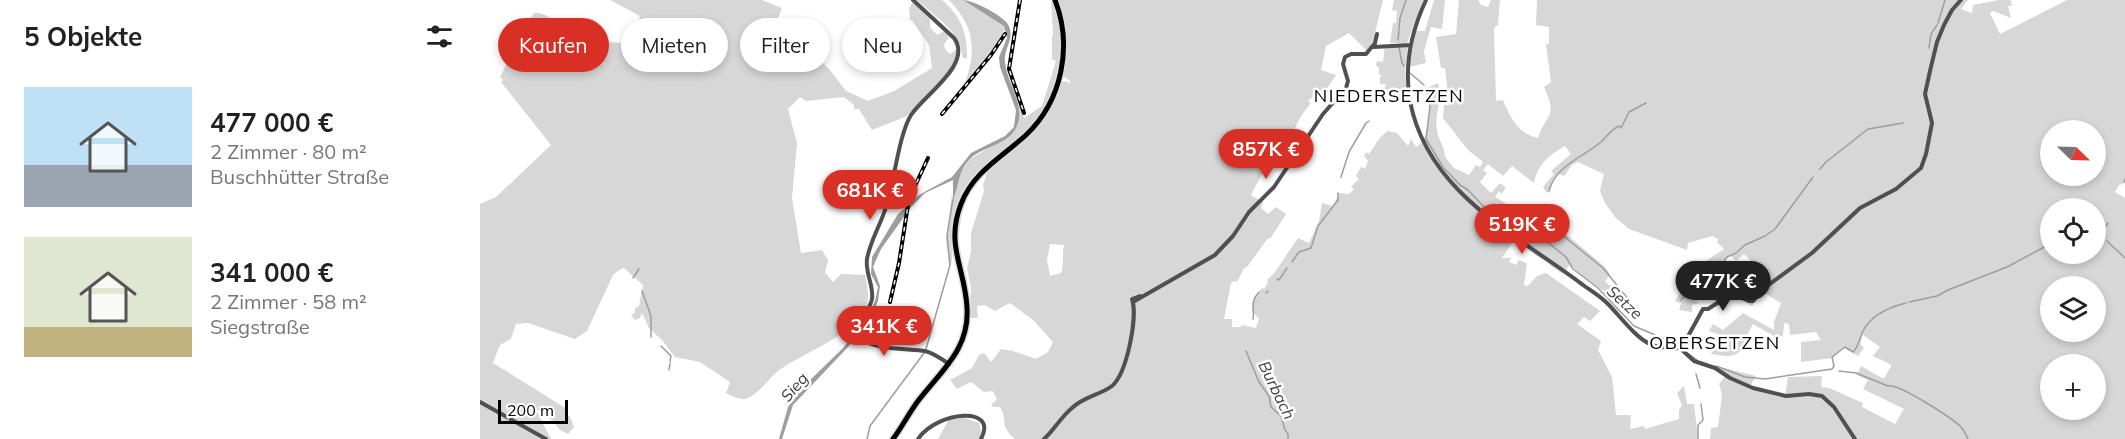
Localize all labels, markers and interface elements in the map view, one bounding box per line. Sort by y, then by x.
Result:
chip: Kaufen [498,18,609,72]
chip: Mieten [621,18,728,72]
chip: Filter [740,18,830,72]
chip: Neu [842,18,923,72]
text: 5 Objekte [24,20,142,53]
icon: filters [423,20,456,53]
district label: NIEDERSETZEN [1314,84,1464,107]
text: 477 000 € [210,106,333,139]
icon: home [72,111,144,183]
north arrow [2040,120,2106,186]
map controls [2040,120,2106,420]
pin: 857K € [1217,129,1315,180]
text: 857K € [1233,136,1299,161]
text: 2 Zimmer · 80 m² [210,139,367,164]
text: Buschhütter Straße [210,164,389,189]
pin: 681K € [821,170,919,221]
text: 681K € [837,177,903,202]
button: locate [2040,198,2106,264]
pin: 519K € [1473,204,1571,255]
text: 519K € [1489,211,1555,236]
text: 341 000 € [210,256,333,289]
icon: home [72,261,144,333]
pin: 477K € [1674,261,1772,312]
text: 477K € [1690,268,1756,293]
button: layers [2040,276,2106,342]
water label: Setze [1603,281,1647,323]
text: 2 Zimmer · 58 m² [210,289,367,314]
pin: 341K € [835,306,933,357]
text: 341K € [851,313,917,338]
text: Siegstraße [210,314,310,339]
district label: OBERSETZEN [1649,331,1781,354]
button: + [2040,354,2106,420]
water label: Burbach [1254,358,1300,422]
water label: Sieg [776,368,812,406]
scale bar [498,397,568,424]
text: 200 m [507,400,554,420]

